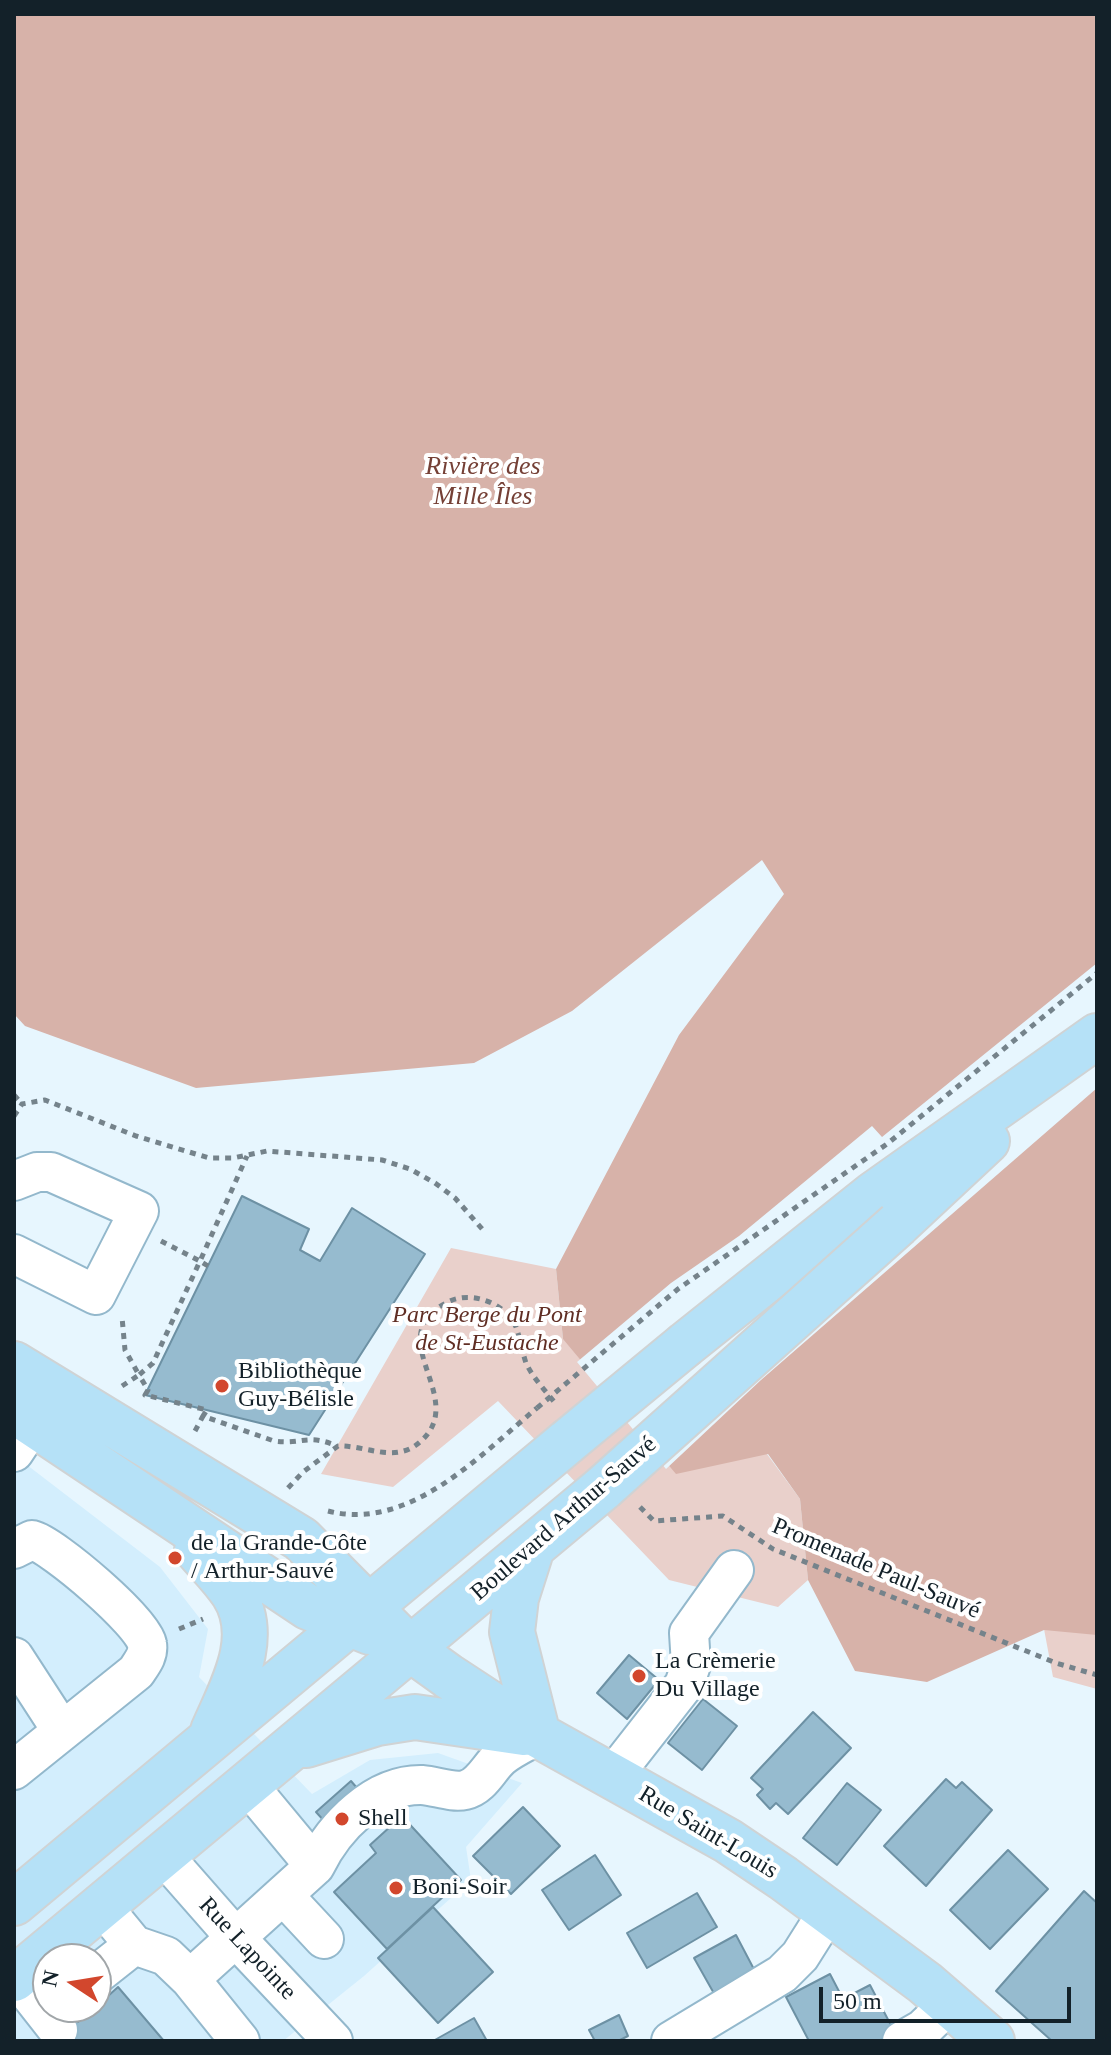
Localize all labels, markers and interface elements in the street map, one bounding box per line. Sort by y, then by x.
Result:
water label: Rivière des Mille Îles [425,451,541,512]
park label: Parc Berge du Pont de St-Eustache [392,1302,582,1358]
place label: Bibliothèque Guy-Bélisle [238,1358,362,1414]
marker: Bibliothèque Guy-Bélisle [213,1377,231,1395]
street label: Boulevard Arthur-Sauvé [465,1431,663,1607]
street label: Promenade Paul-Sauvé [768,1512,984,1626]
place label: de la Grande-Côte / Arthur-Sauvé [191,1530,367,1586]
marker: de la Grande-Côte / Arthur-Sauvé [166,1549,184,1567]
place label: La Crèmerie Du Village [655,1648,776,1704]
marker: La Crèmerie Du Village [630,1667,648,1685]
street label: Rue Saint-Louis [633,1780,783,1886]
place label: Shell [358,1805,407,1833]
marker: Shell [333,1810,351,1828]
place label: Boni-Soir [412,1874,507,1902]
marker: Boni-Soir [387,1879,405,1897]
street label: Rue Lapointe [192,1892,302,2006]
north arrow [32,1943,112,2023]
text: N [36,1968,64,1989]
scale bar [823,1971,1075,2021]
text: 50 m [833,1988,882,2014]

